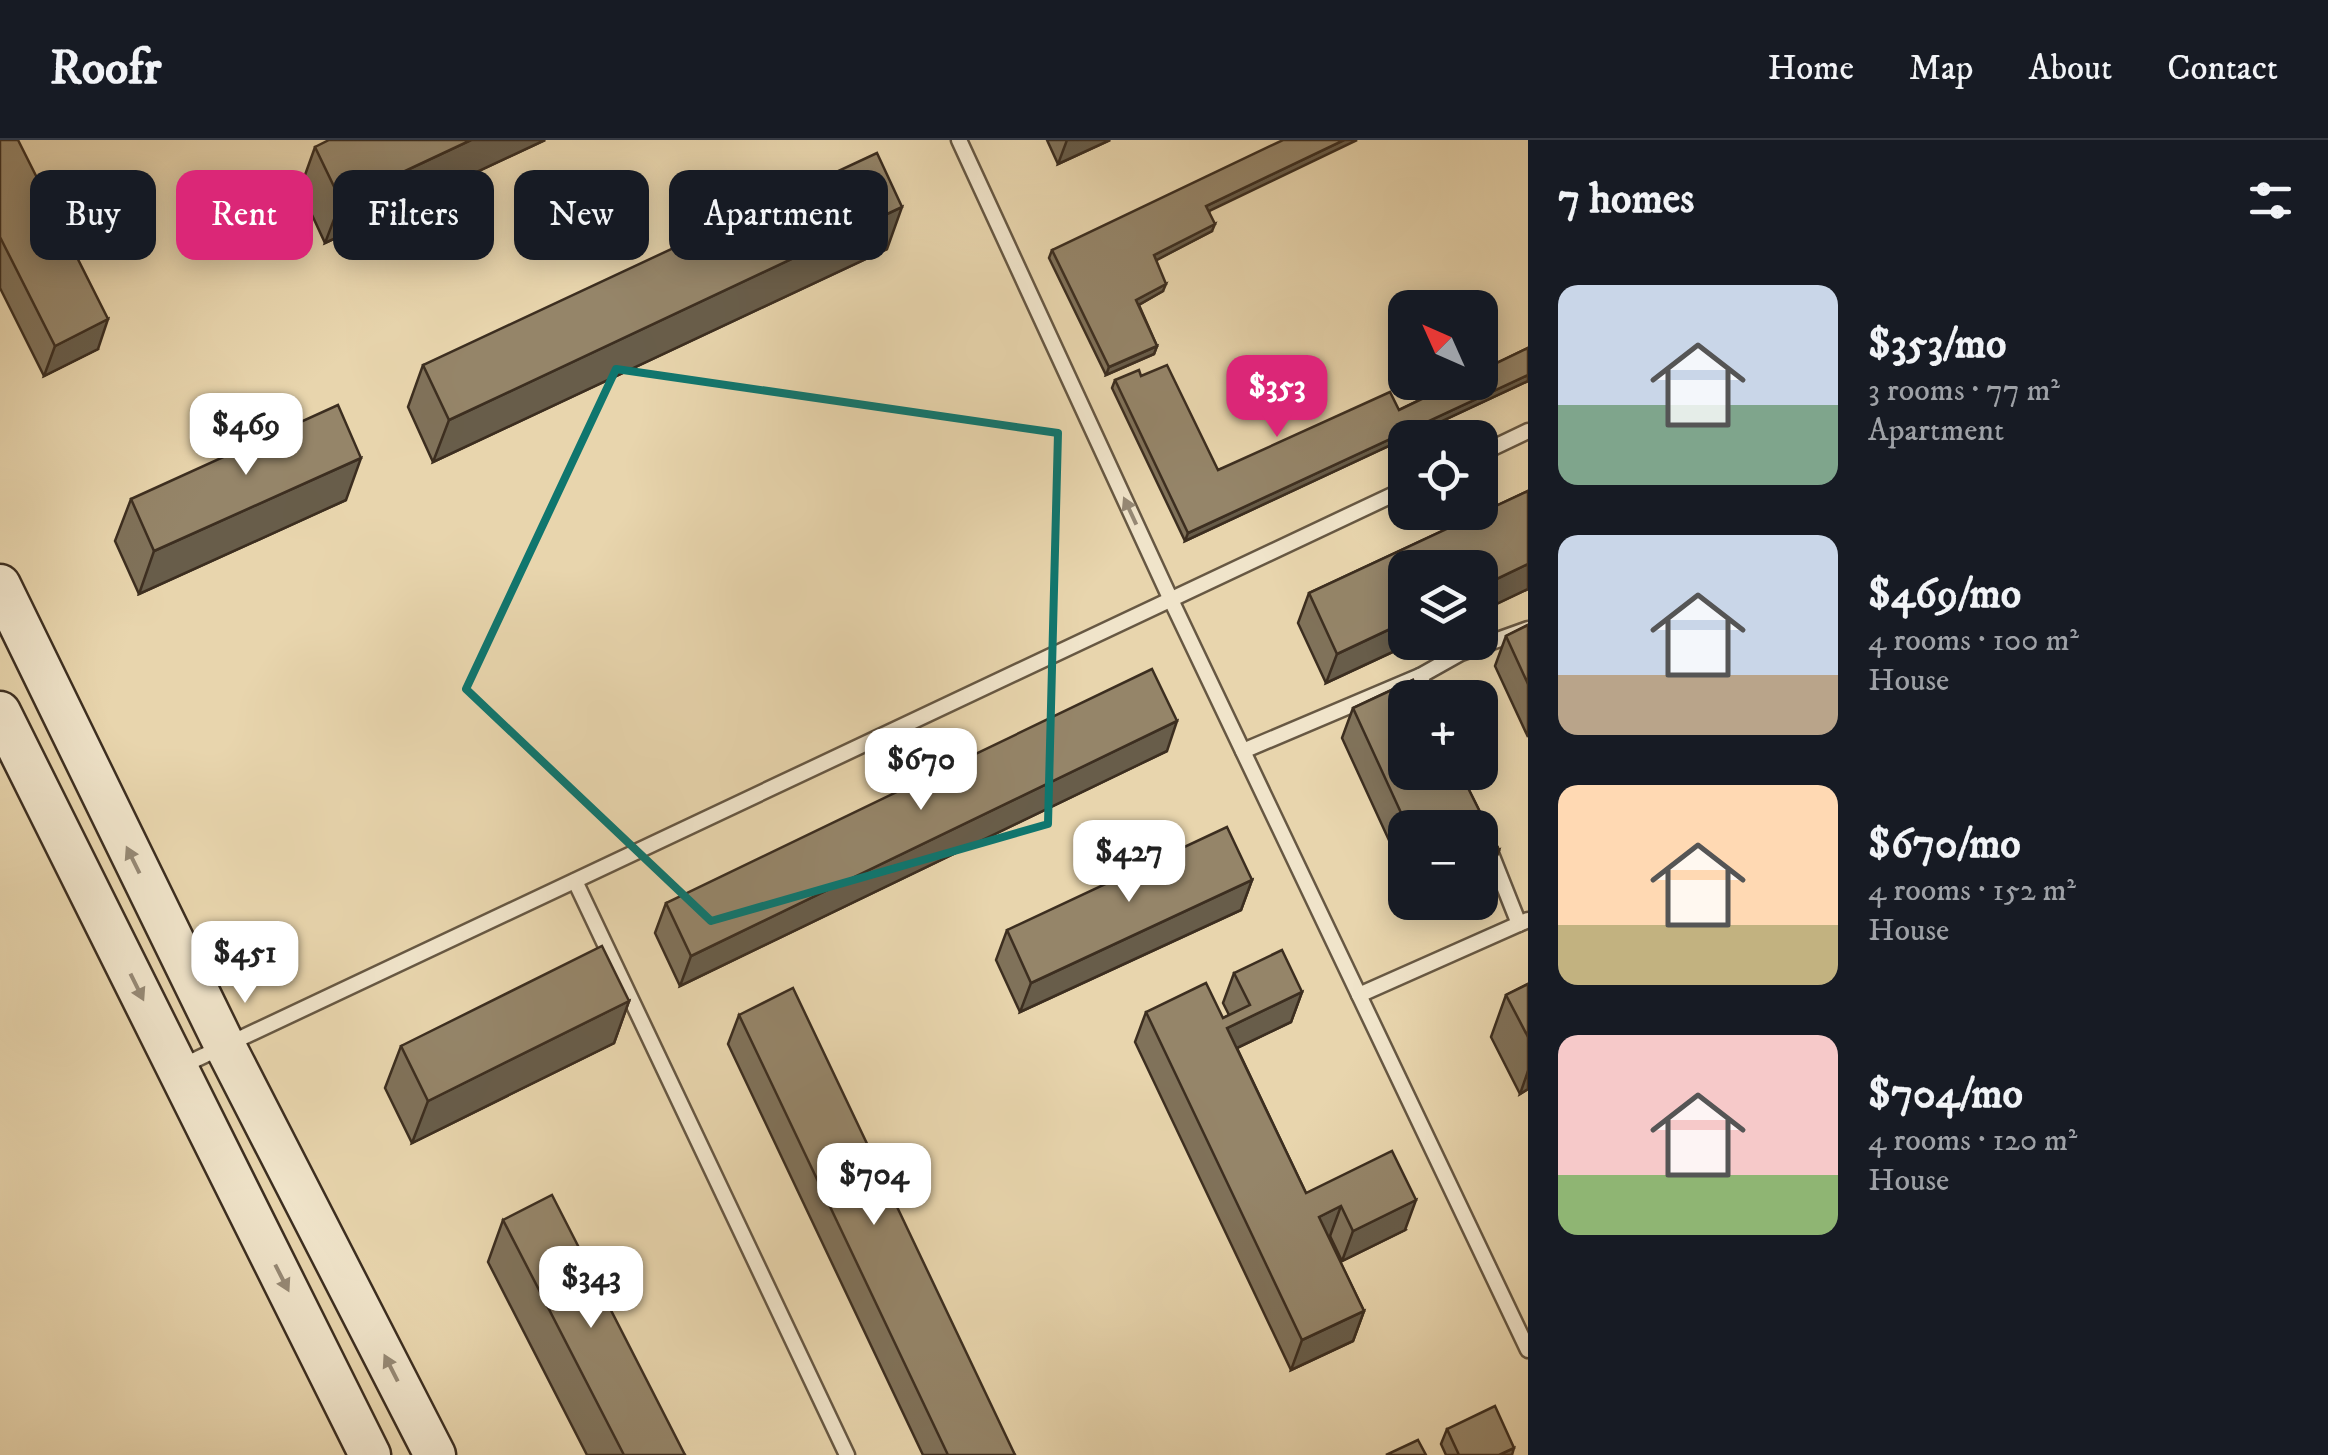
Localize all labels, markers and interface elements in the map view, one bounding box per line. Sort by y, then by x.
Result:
text: Roofr [50,39,161,99]
text: Home [1767,47,1854,91]
text: Map [1909,47,1973,91]
text: About [2028,47,2112,91]
text: Contact [2167,47,2278,91]
chip: Buy [30,170,156,260]
chip: Rent [176,170,313,260]
chip: Filters [333,170,494,260]
chip: New [514,170,649,260]
chip: Apartment [669,170,888,260]
icon: filters [2243,173,2298,228]
text: 7 homes [1558,174,1694,226]
north arrow [1388,290,1498,400]
map controls [1388,290,1498,920]
text: $353/mo [1868,319,2006,371]
icon: home [1638,325,1758,445]
pin: $353 [1218,355,1336,440]
text: $353 [1248,367,1306,407]
text: 3 rooms · 77 m² [1868,371,2060,411]
pin: $469 [187,393,305,478]
text: $469 [212,405,280,445]
text: Apartment [1868,411,2004,451]
button: locate [1388,420,1498,530]
one-way arrow [1122,496,1138,526]
button: layers [1388,550,1498,660]
text: $469/mo [1868,569,2021,621]
icon: home [1638,575,1758,695]
text: 4 rooms · 100 m² [1868,621,2079,661]
text: House [1868,661,1949,701]
button: + [1388,680,1498,790]
pin: $670 [862,728,980,813]
text: $670 [887,740,955,780]
button: − [1388,810,1498,920]
text: $670/mo [1868,819,2021,871]
pin: $427 [1070,820,1188,905]
icon: home [1638,825,1758,945]
text: $427 [1095,832,1163,872]
one-way arrow [125,845,142,874]
text: 4 rooms · 152 m² [1868,871,2076,911]
text: House [1868,911,1949,951]
pin: $451 [186,921,304,1006]
text: $451 [213,933,277,973]
one-way arrow [128,973,145,1002]
text: $704/mo [1868,1069,2023,1121]
icon: home [1638,1075,1758,1195]
text: 4 rooms · 120 m² [1868,1121,2077,1161]
pin: $704 [815,1143,933,1228]
text: $704 [839,1155,909,1195]
text: House [1868,1161,1949,1201]
pin: $343 [532,1246,650,1331]
text: $343 [561,1258,621,1298]
one-way arrow [273,1264,290,1293]
one-way arrow [383,1354,400,1383]

